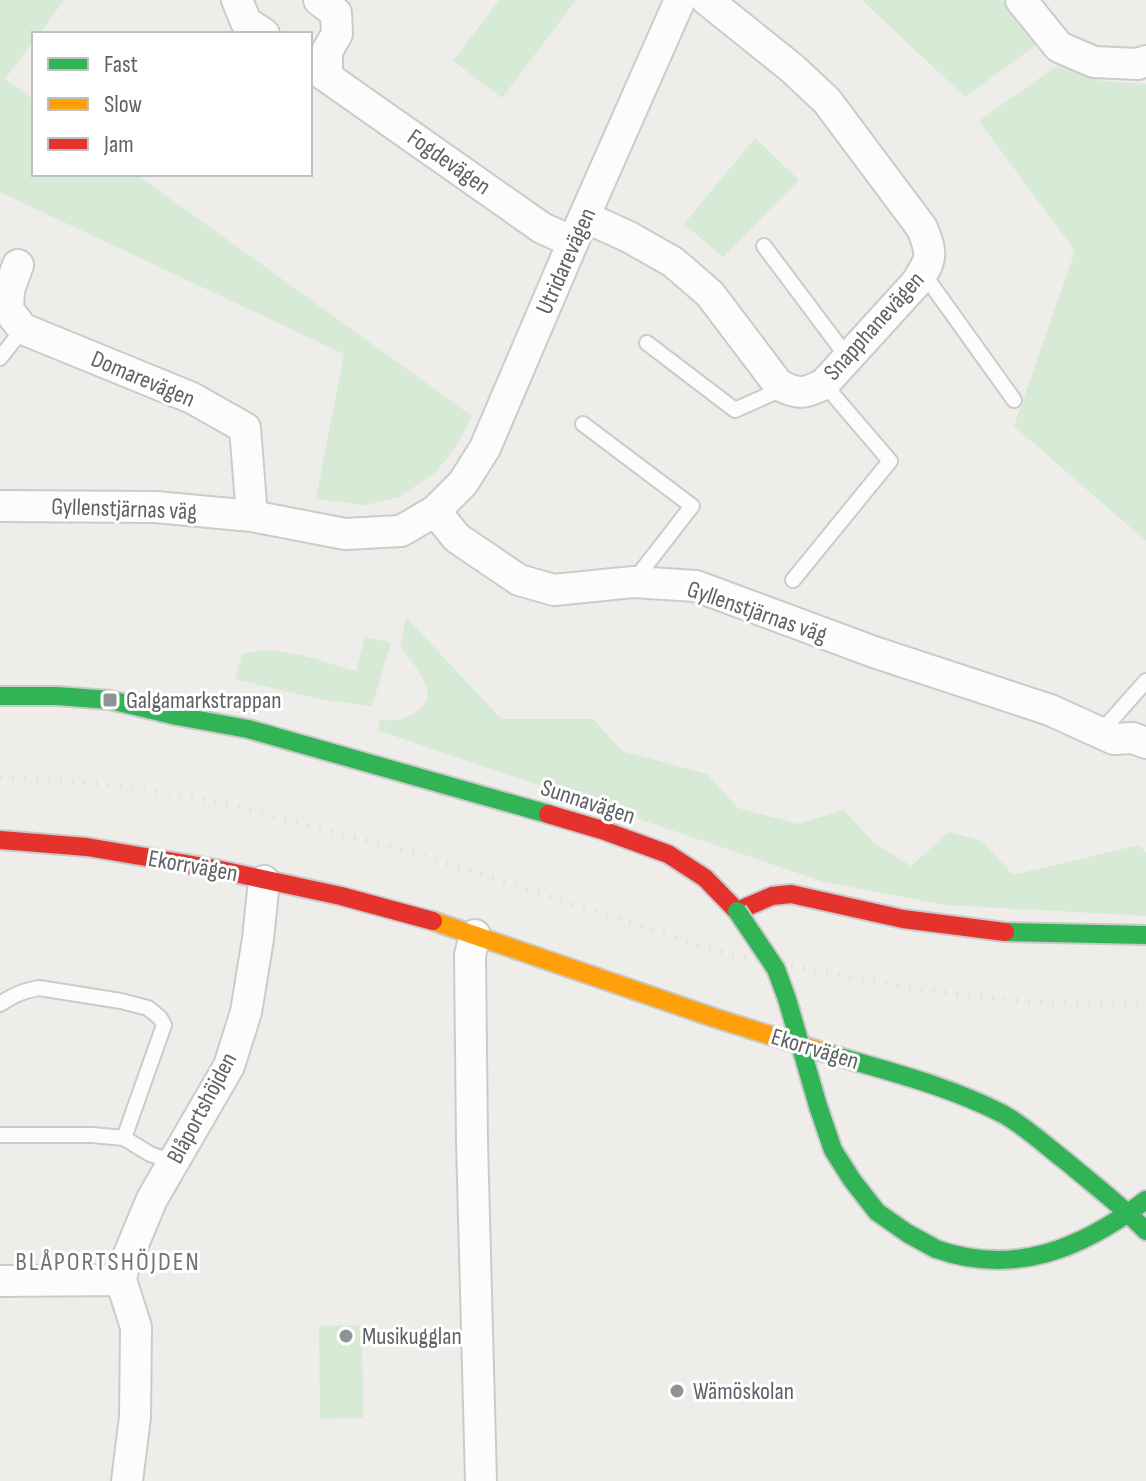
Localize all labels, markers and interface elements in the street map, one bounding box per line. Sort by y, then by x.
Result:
legend [32,32,312,176]
text: Fast [104,50,138,79]
text: Slow [104,90,142,119]
street label: Fogdevägen [402,123,496,201]
text: Jam [103,130,134,159]
street label: Utridarevägen [530,203,602,319]
street label: Snapphanevägen [818,266,930,386]
street label: Domarevägen [87,344,199,414]
street label: Gyllenstjärnas väg [51,492,197,526]
street label: Gyllenstjärnas väg [683,575,831,649]
place label: Galgamarkstrappan [126,686,281,715]
marker: Galgamarkstrappan [101,691,119,709]
street label: Sunnavägen [537,773,639,831]
street label: Ekorrvägen [146,844,240,888]
street label: Ekorrvägen [768,1022,862,1076]
street label: Blåportshöjden [161,1047,243,1169]
district label: BLÅPORTSHÖJDEN [15,1247,201,1278]
place label: Musikugglan [362,1322,462,1351]
marker: Musikugglan [337,1327,355,1345]
place label: Wämöskolan [693,1377,794,1406]
marker: Wämöskolan [668,1382,686,1400]

